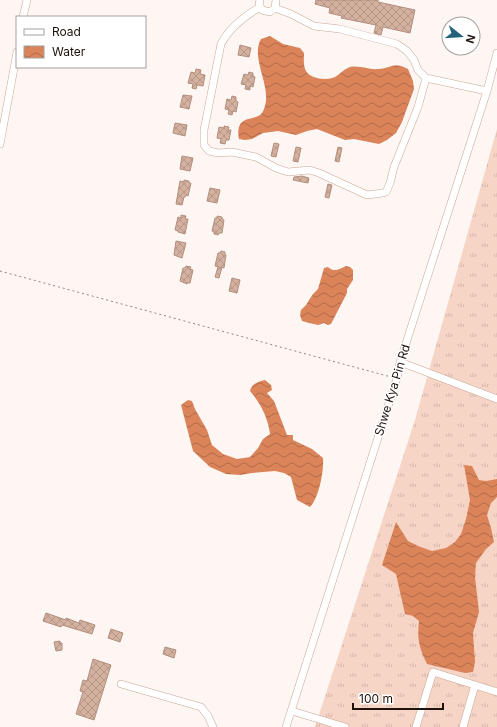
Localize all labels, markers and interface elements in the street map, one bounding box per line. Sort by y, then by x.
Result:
legend [16,16,146,68]
north arrow [441,16,481,56]
text: Road [52,24,81,39]
text: N [463,33,478,45]
text: Water [52,44,86,59]
street label: Shwe Kya Pin Rd [371,342,413,438]
scale bar [353,685,443,711]
text: 100 m [359,691,393,706]

